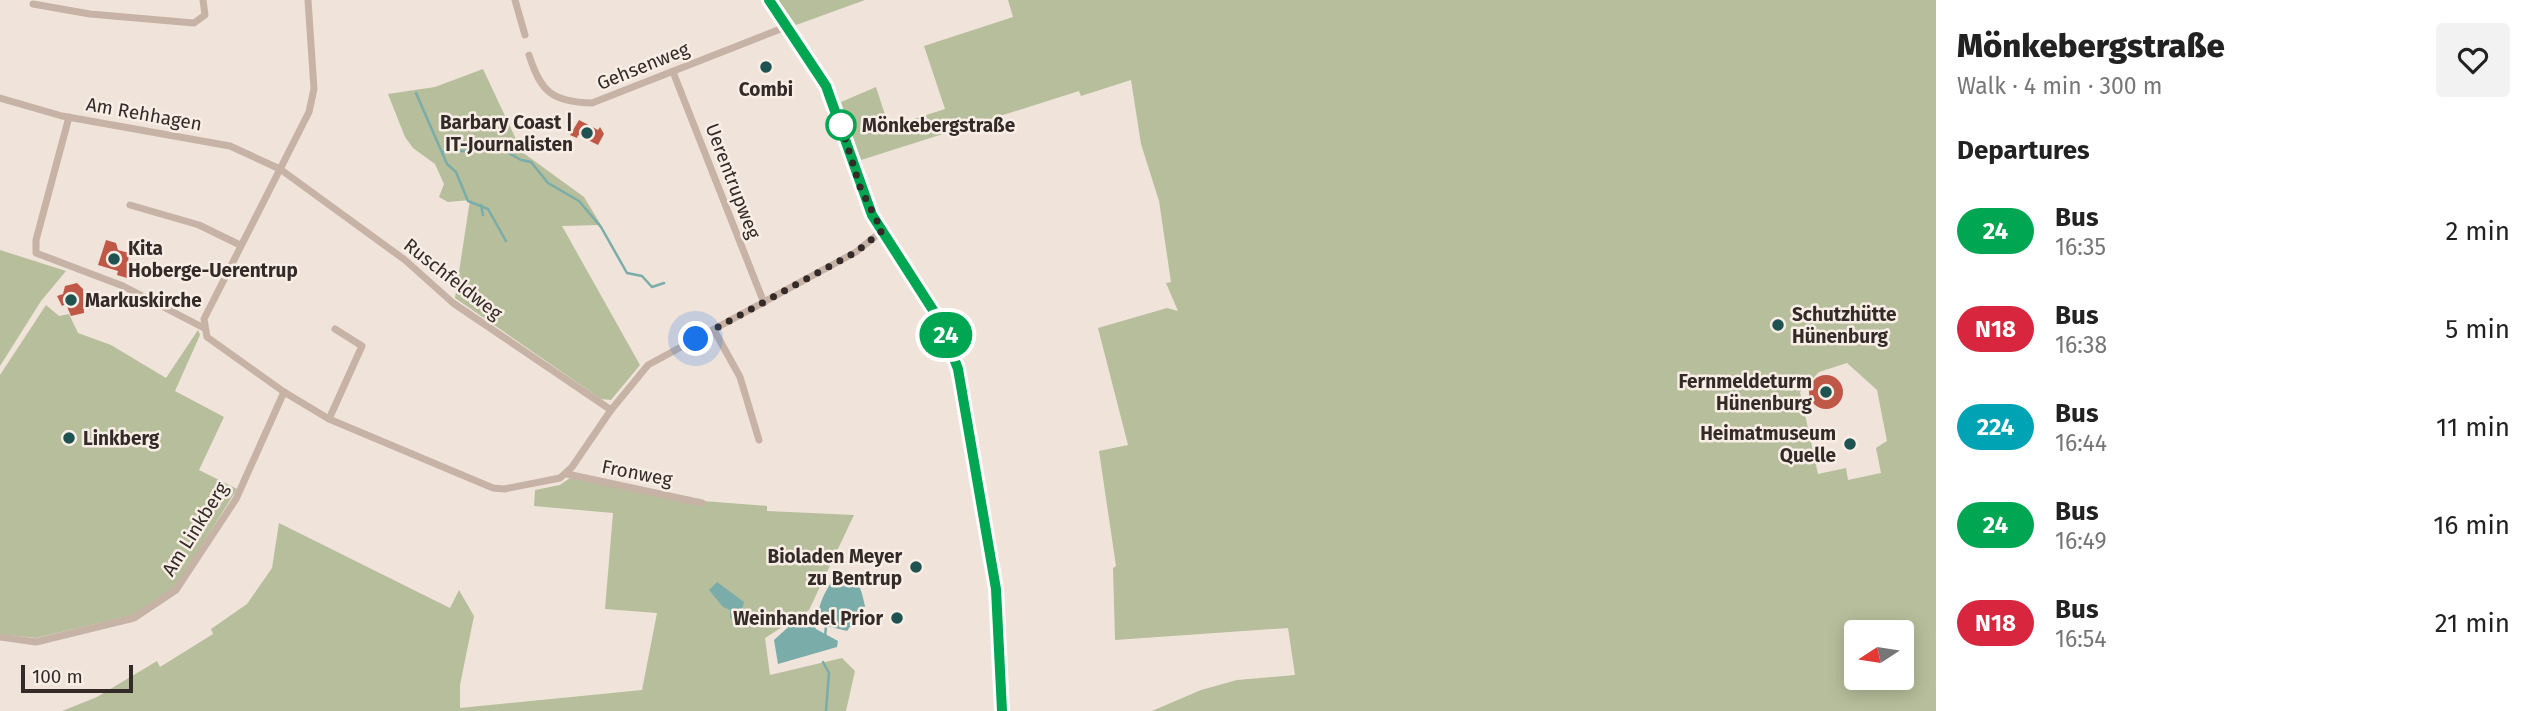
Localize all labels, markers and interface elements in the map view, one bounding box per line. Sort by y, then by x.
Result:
button: heart [2436,23,2510,97]
text: Mönkebergstraße [1957,26,2225,66]
street label: Gehsenweg [593,37,693,95]
marker: Combi [758,59,774,75]
text: Walk · 4 min · 300 m [1957,72,2162,100]
place label: Combi [739,78,793,101]
street label: Am Rehhagen [84,92,204,136]
marker: Mönkebergstraße [826,110,856,140]
place label: Barbary Coast | IT-Journalisten [440,111,573,156]
place label: Mönkebergstraße [862,114,1015,137]
street label: Uerentrupweg [700,120,766,242]
marker: Barbary Coast | IT-Journalisten [579,125,595,141]
text: Departures [1957,135,2090,166]
text: Bus [2055,202,2098,233]
text: 2 min [2445,216,2510,247]
text: 24 [1983,217,2008,245]
street label: Ruschfeldweg [399,233,507,325]
text: 16:35 [2055,233,2106,261]
place label: Kita Hoberge-Uerentrup [128,237,298,282]
marker: Kita Hoberge-Uerentrup [106,251,122,267]
place label: Markuskirche [85,289,202,312]
marker: Markuskirche [63,292,79,308]
text: Bus [2055,300,2098,331]
place label: Schutzhütte Hünenburg [1792,303,1897,348]
line badge: 24 [914,312,978,358]
text: 5 min [2445,314,2510,345]
text: N18 [1975,315,2016,343]
marker: Schutzhütte Hünenburg [1770,317,1786,333]
your location [678,321,713,356]
text: 24 [933,321,959,349]
text: 16:38 [2055,331,2107,359]
place label: Fernmeldeturm Hünenburg [1678,370,1813,415]
marker: Fernmeldeturm Hünenburg [1818,384,1834,400]
text: Bus [2055,398,2098,429]
text: 11 min [2436,412,2510,443]
text: 224 [1977,413,2014,441]
place label: Heimatmuseum Quelle [1700,422,1836,467]
place label: Linkberg [83,427,160,450]
text: 16:44 [2055,429,2107,457]
marker: Linkberg [61,430,77,446]
marker: Heimatmuseum Quelle [1842,436,1858,452]
street label: Fronweg [600,455,674,491]
street label: Am Linkberg [157,478,233,580]
text: Bus [2055,496,2098,527]
text: 16 min [2433,510,2510,541]
text: 24 [1983,511,2008,539]
text: 16:49 [2055,527,2106,555]
place label: Bioladen Meyer zu Bentrup [767,545,902,590]
marker: Bioladen Meyer zu Bentrup [908,559,924,575]
text: Bus [2055,594,2098,625]
place label: Weinhandel Prior [733,607,883,630]
text: 21 min [2435,608,2510,639]
text: N18 [1975,609,2016,637]
marker: Weinhandel Prior [889,610,905,626]
north arrow [1844,620,1914,690]
map controls [1844,620,1914,690]
text: 16:54 [2055,625,2107,653]
scale bar [21,662,133,694]
text: 100 m [32,665,83,688]

